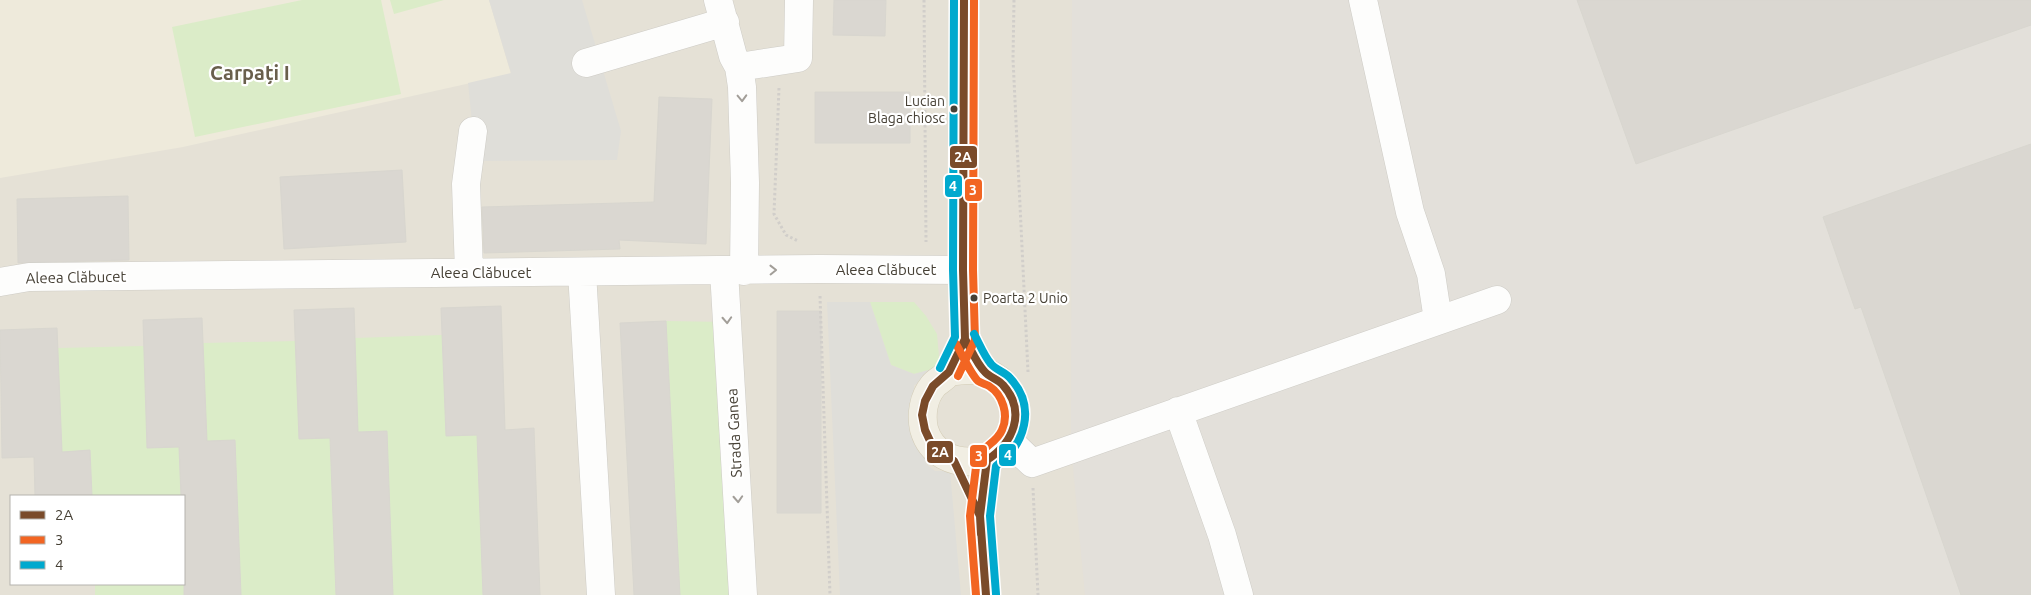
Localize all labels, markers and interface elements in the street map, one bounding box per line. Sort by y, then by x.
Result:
district label: Carpați I [210,61,290,84]
place label: Lucian Blaga chiosc [868,93,945,126]
one-way arrow [737,94,748,102]
marker: Lucian Blaga chiosc [949,104,959,114]
line badge: 2A [949,145,978,169]
text: 2A [954,149,972,165]
line badge: 4 [944,174,963,198]
text: 4 [949,178,957,194]
line badge: 3 [964,178,983,202]
text: 3 [969,182,977,198]
street label: Aleea Clăbucet [836,261,936,278]
street label: Aleea Clăbucet [431,264,531,281]
one-way arrow [770,265,777,275]
street label: Aleea Clăbucet [26,268,127,286]
place label: Poarta 2 Unio [983,290,1068,306]
marker: Poarta 2 Unio [969,293,979,303]
one-way arrow [722,316,733,324]
street label: Strada Ganea [723,388,745,478]
line badge: 2A [926,440,954,464]
line badge: 4 [998,443,1017,467]
text: 2A [931,444,949,460]
line badge: 3 [969,444,988,468]
text: 4 [1004,447,1012,463]
text: 3 [975,448,983,464]
legend [10,495,185,585]
one-way arrow [732,496,743,504]
text: 2A [55,506,73,523]
text: 3 [55,531,63,548]
text: 4 [55,556,63,573]

